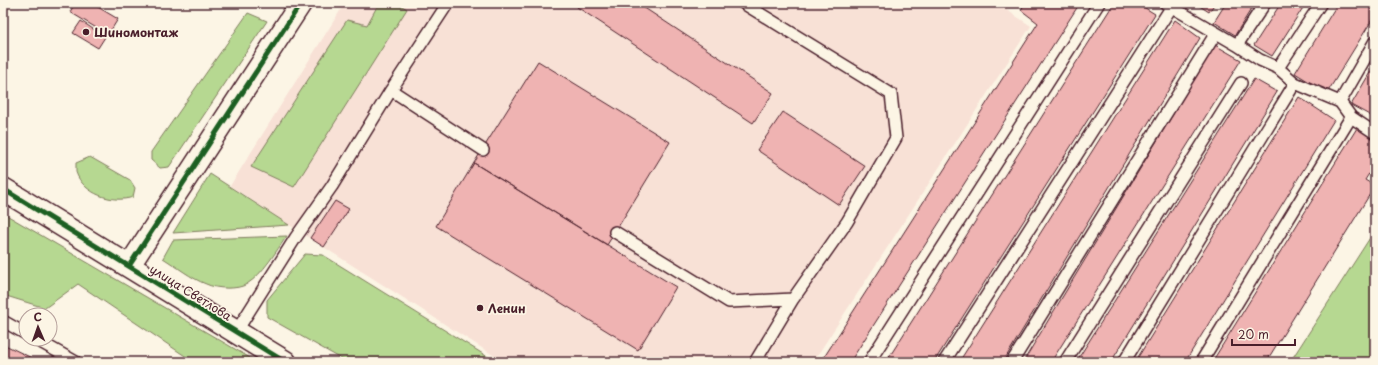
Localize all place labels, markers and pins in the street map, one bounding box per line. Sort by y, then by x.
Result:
place label: Шиномонтаж [94,23,179,41]
marker: Шиномонтаж [81,27,91,37]
place label: Ленин [488,299,526,317]
marker: Ленин [475,303,485,313]

